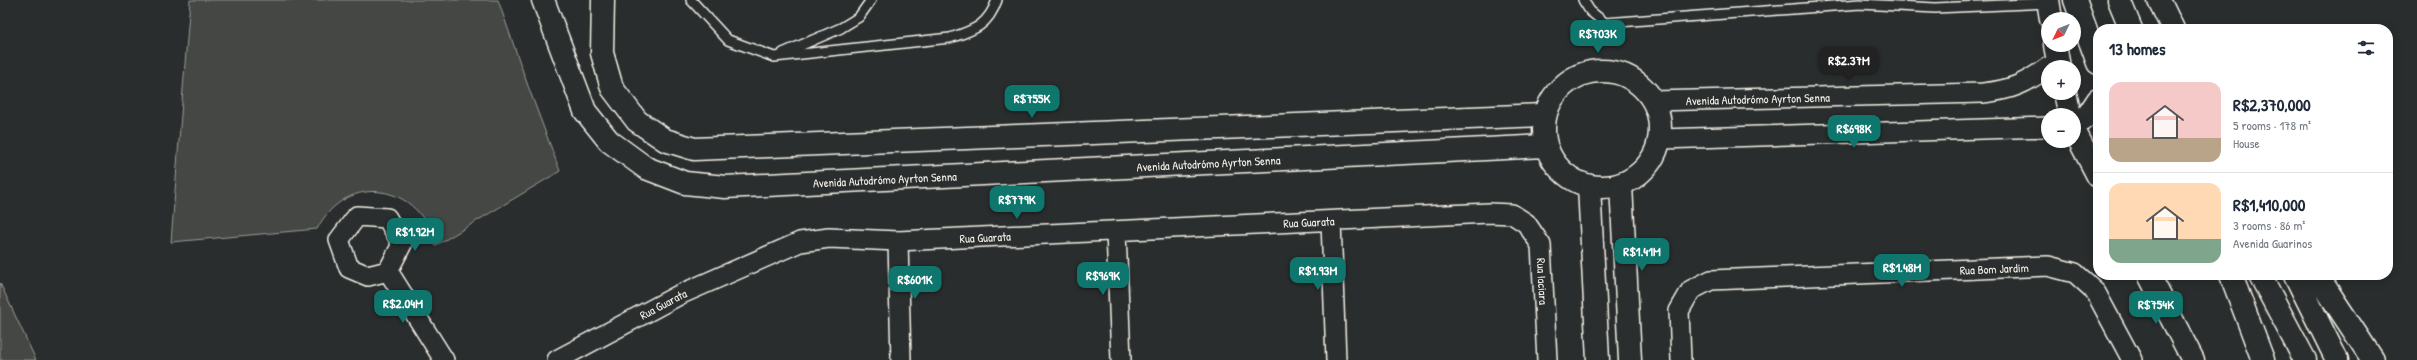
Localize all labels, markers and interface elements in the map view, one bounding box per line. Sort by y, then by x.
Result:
north arrow [2041,12,2081,52]
map controls [2041,12,2081,148]
pin: R$703K [1565,20,1631,54]
text: R$703K [1579,24,1617,42]
text: 13 homes [2109,37,2166,60]
icon: filters [2355,37,2377,59]
pin: R$2.37M [1812,47,1886,81]
text: R$2.37M [1828,51,1870,69]
button: + [2041,60,2081,100]
pin: R$755K [999,85,1065,119]
street label: Avenida Autodrómo Ayrton Senna [1686,88,1830,109]
text: R$755K [1014,89,1050,107]
text: R$2,370,000 [2233,93,2311,116]
icon: home [2141,98,2189,146]
button: − [2041,108,2081,148]
pin: R$698K [1821,115,1887,149]
text: 5 rooms · 178 m² [2233,116,2311,134]
text: R$698K [1837,119,1871,137]
text: House [2233,134,2260,152]
street label: Avenida Autodrómo Ayrton Senna [1136,151,1281,175]
street label: Avenida Autodrómo Ayrton Senna [813,167,958,191]
pin: R$779K [984,186,1050,220]
text: R$779K [999,190,1035,208]
text: R$1,410,000 [2233,193,2305,216]
icon: home [2141,199,2189,247]
street label: Rua Guarata [1283,212,1335,231]
text: 3 rooms · 86 m² [2233,216,2305,234]
pin: R$1.92M [378,218,452,252]
text: R$1.92M [396,222,434,240]
street label: Rua Guarata [959,227,1012,247]
text: Avenida Guarinos [2233,234,2312,252]
pin: R$1.41M [1605,238,1679,272]
text: R$1.41M [1623,242,1661,260]
pin: R$1.48M [1865,254,1939,288]
pin: R$1.93M [1281,257,1355,291]
street label: Rua Iaciara [1533,258,1553,305]
text: R$1.48M [1883,258,1921,276]
street label: Rua Bom Jardim [1959,258,2029,278]
text: R$1.93M [1299,261,1337,279]
pin: R$969K [1070,262,1136,296]
pin: R$601K [882,266,948,300]
text: R$969K [1086,266,1120,284]
text: R$601K [897,270,933,288]
street label: Rua Guarata [636,284,689,323]
pin: R$2.04M [366,290,440,324]
pin: R$754K [2123,291,2189,325]
text: R$2.04M [383,294,423,312]
text: R$754K [2138,295,2174,313]

